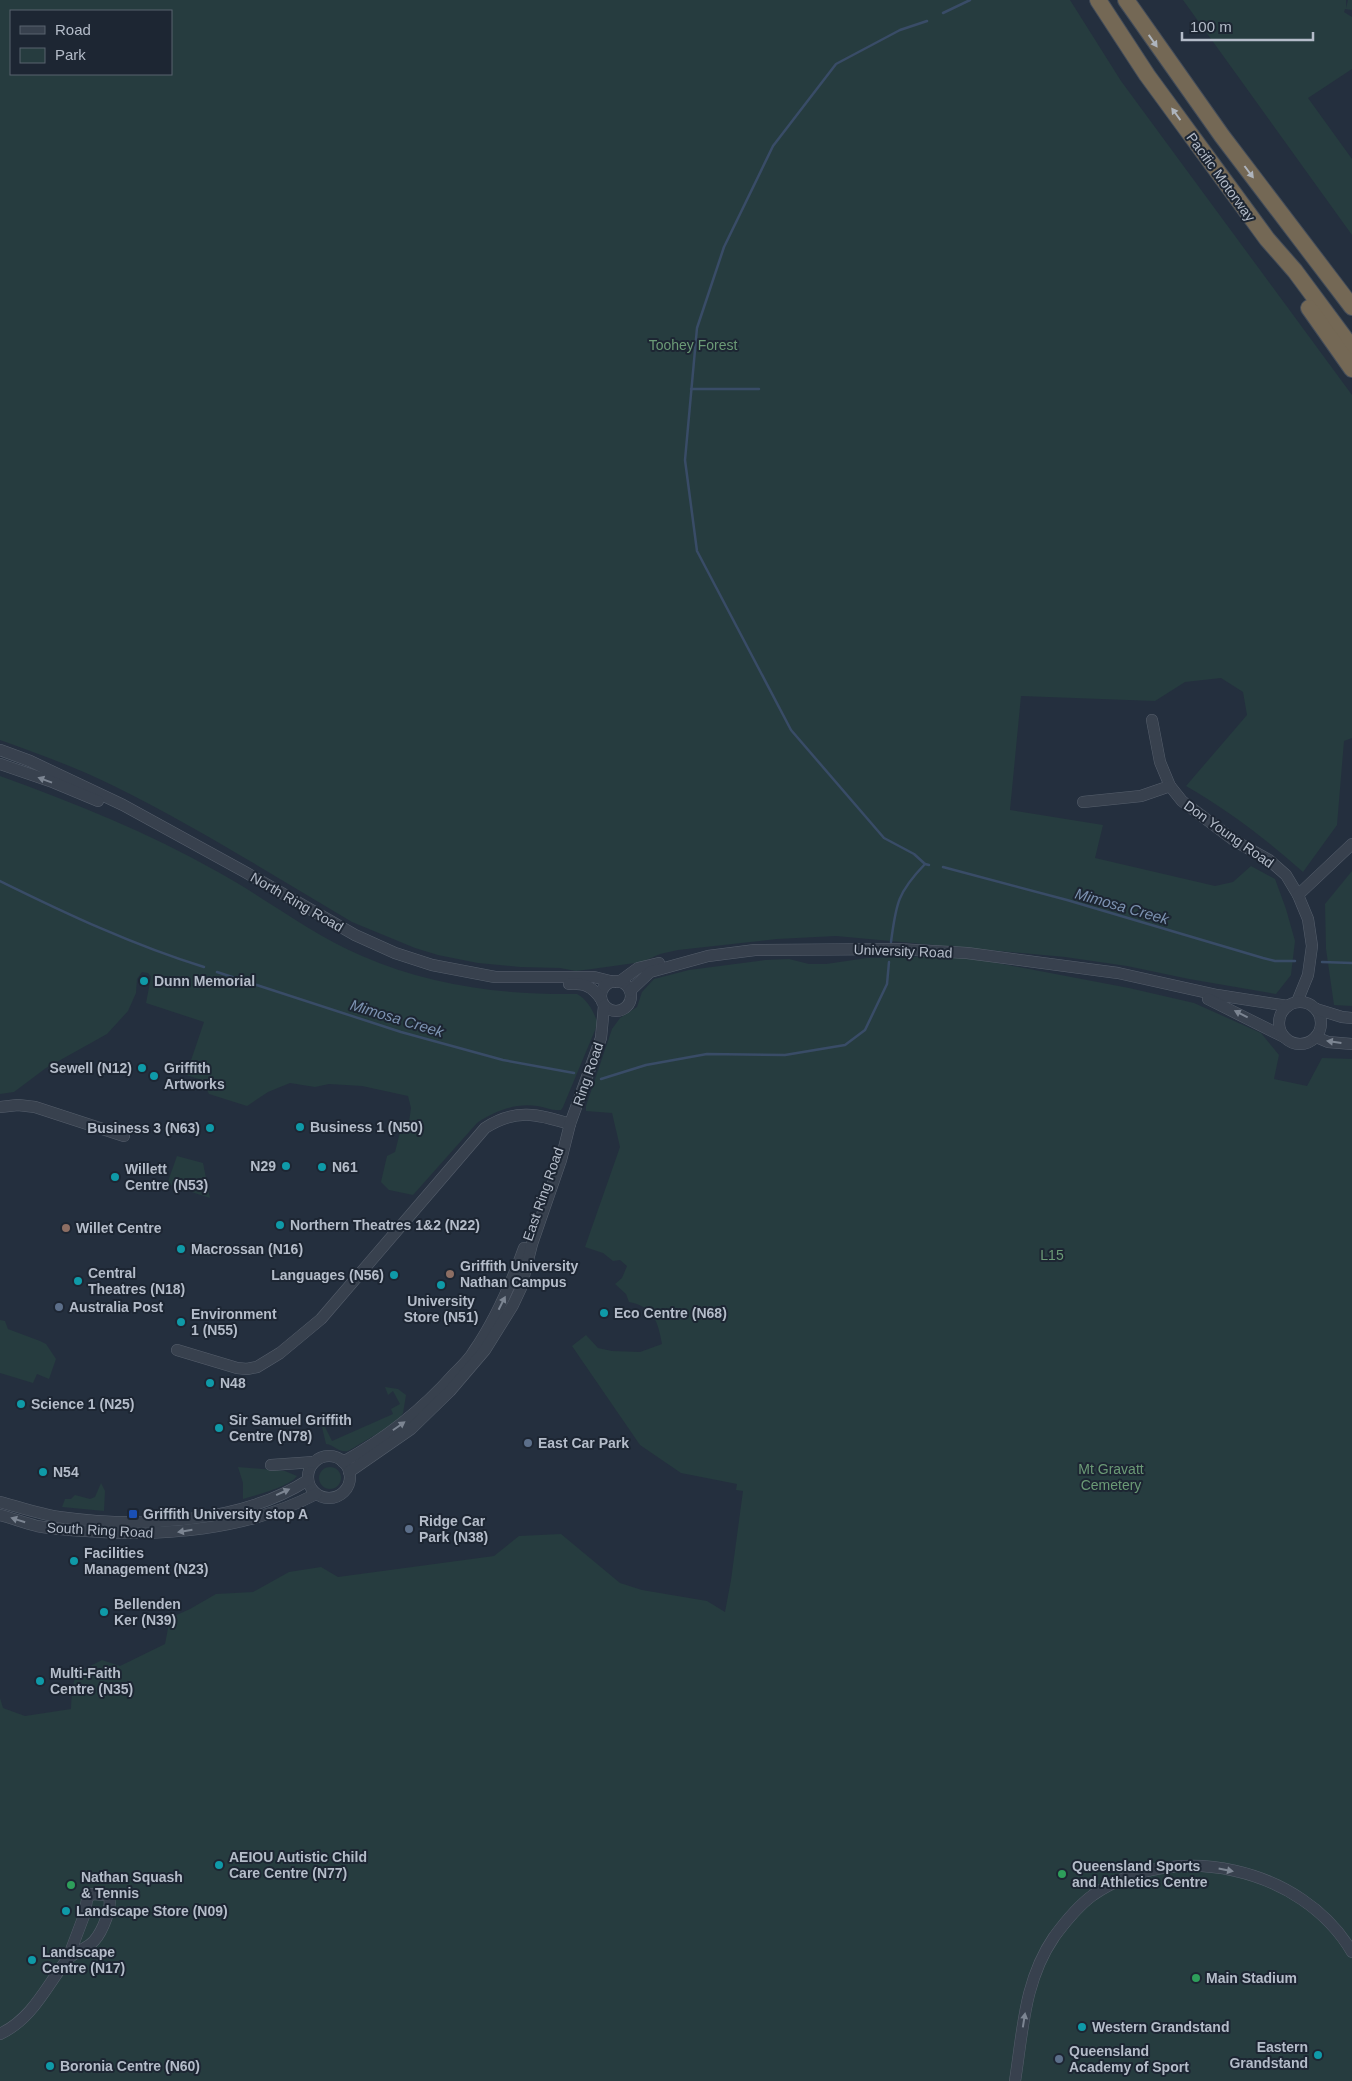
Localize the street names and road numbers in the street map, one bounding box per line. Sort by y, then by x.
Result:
street label: Pacific Motorway [1183,129,1259,225]
street label: Don Young Road [1181,797,1277,871]
street label: North Ring Road [248,869,346,935]
street label: University Road [853,941,953,961]
street label: Ring Road [570,1040,606,1108]
street label: East Ring Road [519,1145,567,1243]
street label: South Ring Road [46,1519,154,1541]

